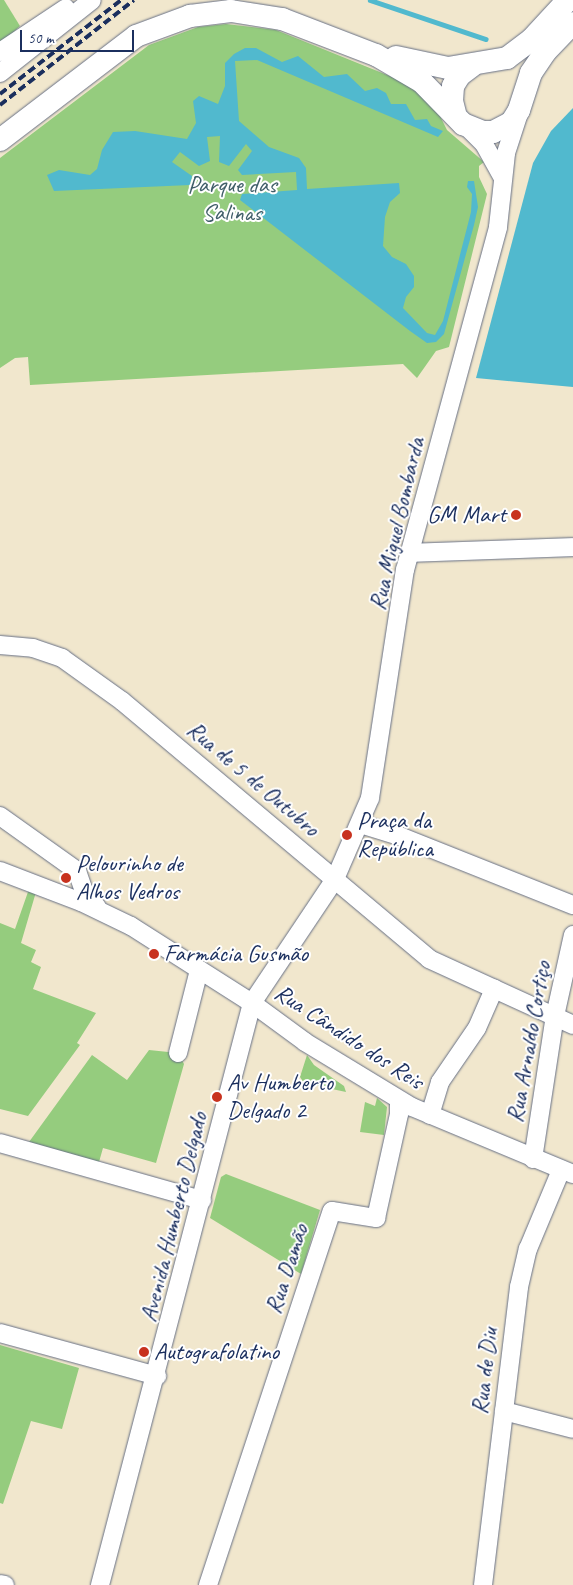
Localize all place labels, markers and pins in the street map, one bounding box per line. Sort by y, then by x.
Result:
place label: GM Mart [427,501,506,529]
marker: GM Mart [510,509,522,521]
place label: Praça da República [357,807,433,863]
marker: Praça da República [341,829,353,841]
place label: Pelourinho de Alhos Vedros [76,850,183,906]
marker: Pelourinho de Alhos Vedros [60,872,72,884]
place label: Farmácia Gusmão [164,940,309,968]
marker: Farmácia Gusmão [148,948,160,960]
place label: Av Humberto Delgado 2 [227,1069,332,1125]
marker: Av Humberto Delgado 2 [211,1091,223,1103]
place label: Autografolatino [154,1338,279,1366]
marker: Autografolatino [138,1346,150,1358]

